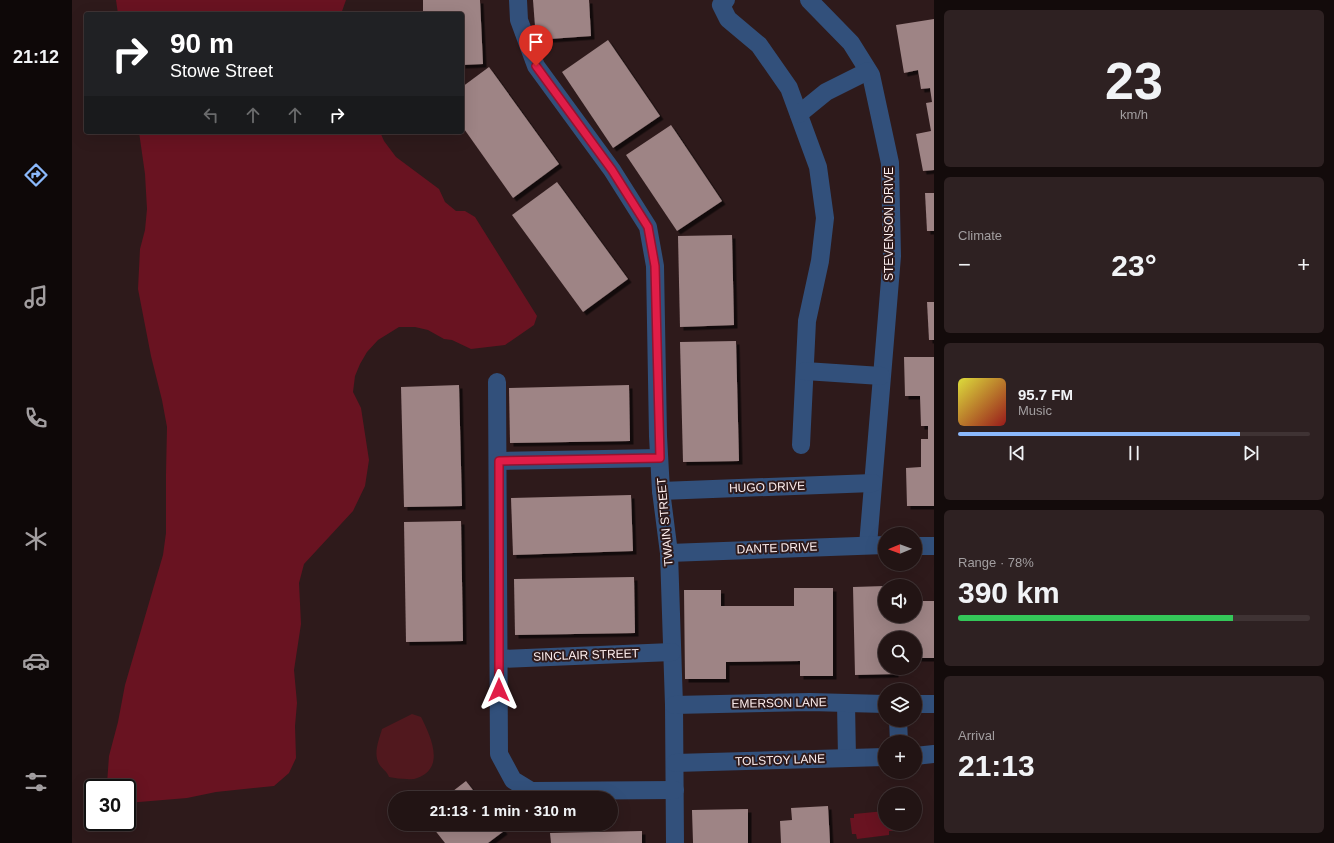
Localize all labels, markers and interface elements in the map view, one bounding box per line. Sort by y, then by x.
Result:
pin [519,25,553,66]
icon: right [104,28,156,80]
text: 90 m [170,28,234,59]
icon: arrive [525,31,547,53]
text: 21:12 [13,47,59,67]
text: 23 [1105,52,1163,110]
text: Stowe Street [170,61,273,81]
icon: left [200,104,222,126]
icon: ahead [242,104,264,126]
icon: ahead [284,104,306,126]
icon: right [326,104,348,126]
text: km/h [1120,107,1148,122]
icon: directions [22,161,50,189]
street label: STEVENSON DRIVE [882,167,896,281]
text: Climate [958,228,1002,243]
text: 23° [1111,249,1157,282]
text: − [958,252,971,277]
text: + [1297,252,1310,277]
icon: music [22,283,50,311]
text: 95.7 FM [1018,386,1073,403]
text: Music [1018,403,1052,418]
icon: phone [22,404,50,432]
icon: previous [1006,442,1028,464]
icon: pause [1123,442,1145,464]
icon: next [1240,442,1262,464]
street label: TWAIN STREET [654,476,676,567]
street label: HUGO DRIVE [729,479,805,495]
icon: climate [22,525,50,553]
north arrow [878,527,922,571]
map controls [878,527,922,831]
street label: DANTE DRIVE [736,540,818,556]
text: Range · 78% [958,555,1034,570]
text: 390 km [958,576,1060,609]
button: sound [878,579,922,623]
button: search [878,631,922,675]
street label: SINCLAIR STREET [533,646,640,664]
icon: car [22,647,50,675]
position arrow [478,669,520,711]
button: layers [878,683,922,727]
street label: EMERSON LANE [731,695,827,711]
text: Arrival [958,728,995,743]
button: + [878,735,922,779]
text: 21:13 [958,749,1035,782]
street label: TOLSTOY LANE [735,751,825,769]
icon: filters [22,768,50,796]
speed limit sign: 30 [84,779,136,831]
button: − [878,787,922,831]
text: 21:13 · 1 min · 310 m [430,802,576,819]

